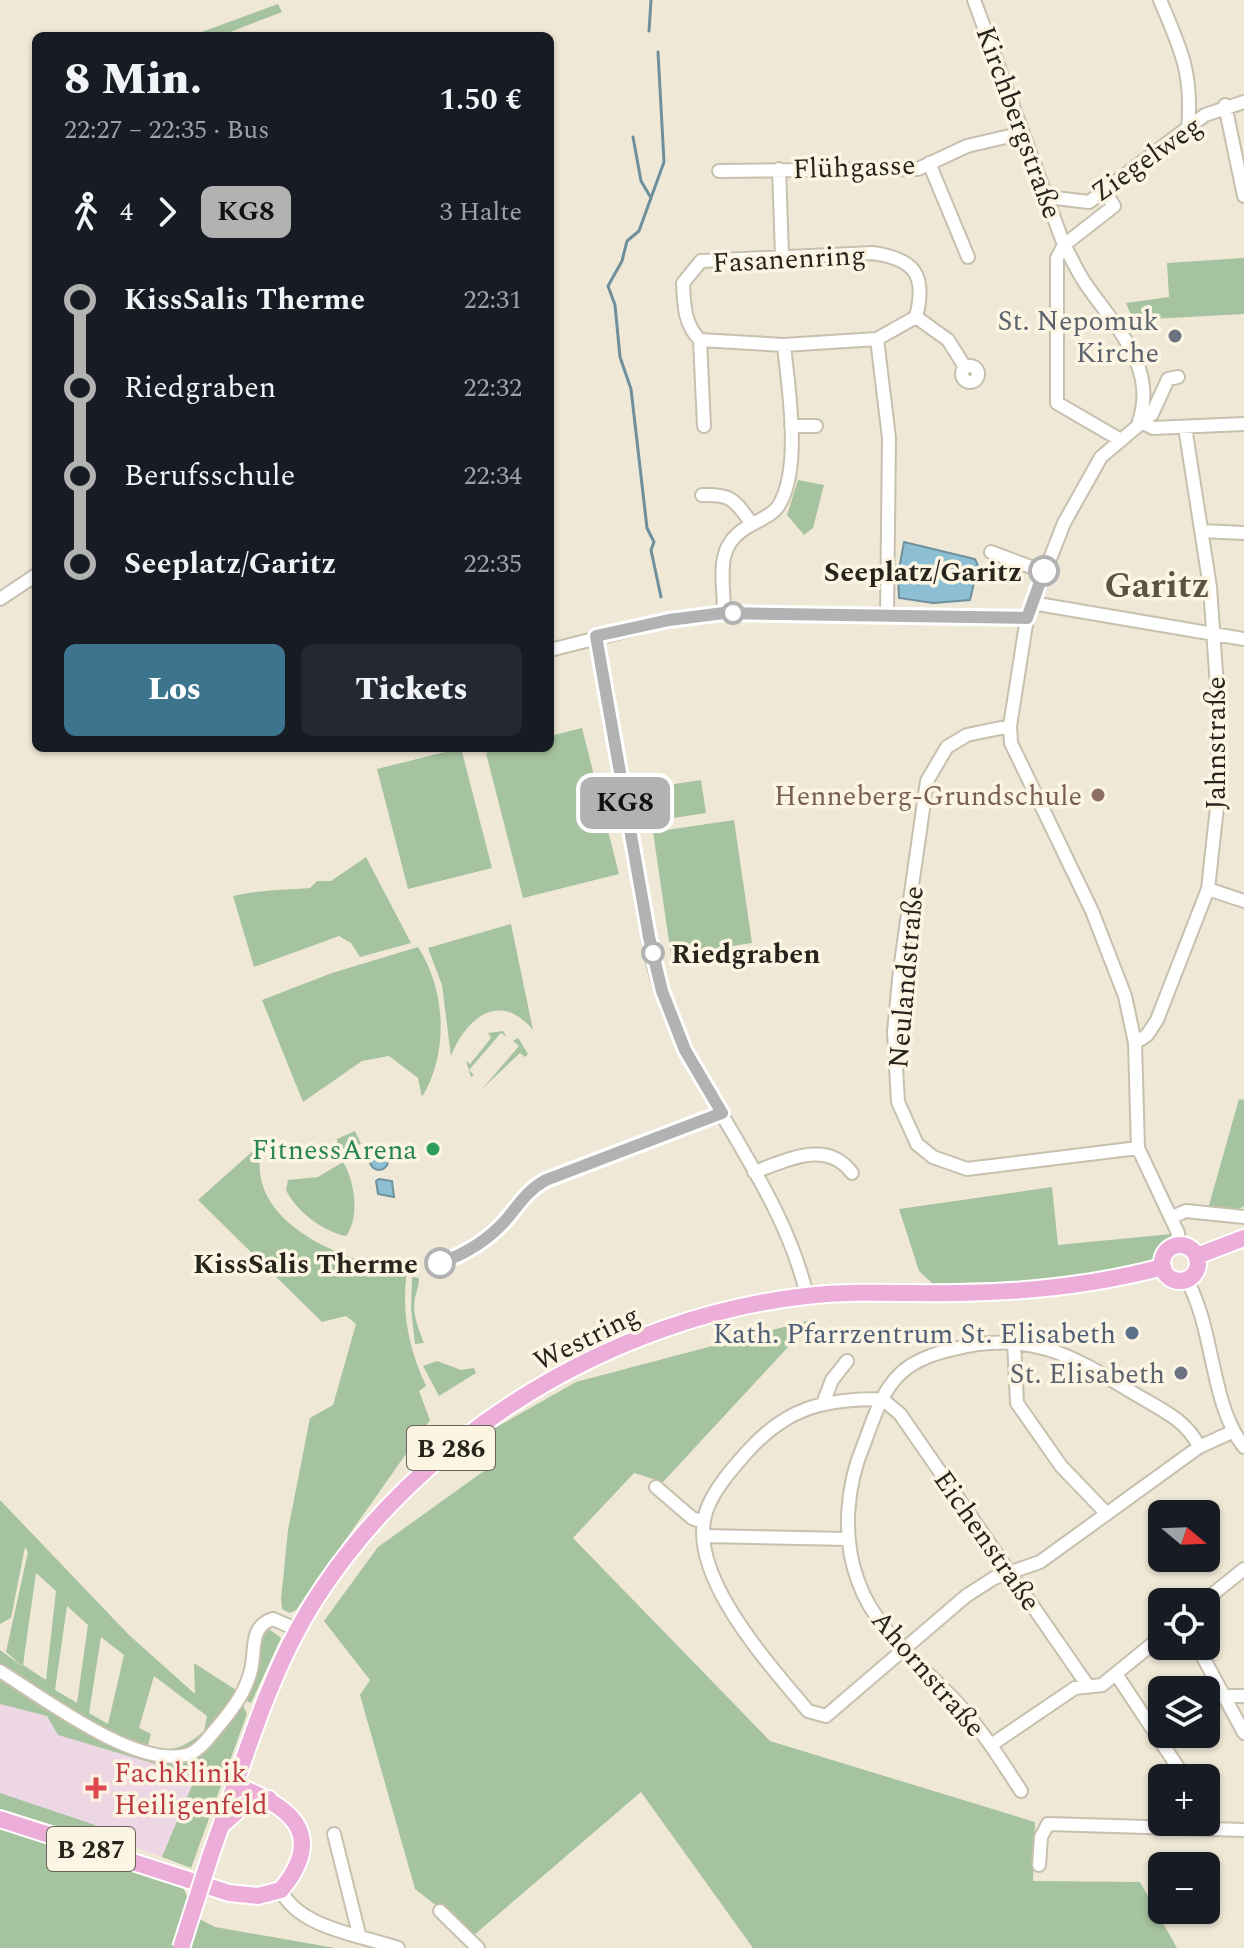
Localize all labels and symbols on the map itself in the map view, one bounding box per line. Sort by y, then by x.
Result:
street label: Kirchbergstraße [964,20,1073,225]
street label: Ziegelweg [1082,105,1211,213]
street label: Flühgasse [792,144,916,191]
street label: Fasanenring [711,234,867,285]
place label: St. Nepomuk Kirche [997,300,1159,375]
marker: St. Nepomuk Kirche [1166,327,1184,345]
place label: Seeplatz/Garitz [824,551,1022,594]
marker: Seeplatz/Garitz [1029,556,1059,586]
district label: Garitz [1104,559,1210,614]
unlabelled marker [722,602,744,624]
street label: Jahnstraße [1195,676,1238,810]
place label: Henneberg-Grundschule [774,775,1082,818]
line badge: KG8 [579,777,671,829]
marker: Henneberg-Grundschule [1089,786,1107,804]
street label: Neulandstraße [877,884,936,1070]
place label: Riedgraben [671,933,821,976]
marker: Riedgraben [642,942,664,964]
place label: FitnessArena [252,1129,417,1172]
marker: FitnessArena [424,1140,442,1158]
place label: KissSalis Therme [193,1243,418,1286]
marker: KissSalis Therme [425,1248,455,1278]
street label: Westring [526,1294,647,1383]
place label: Kath. Pfarrzentrum St. Elisabeth [713,1313,1116,1356]
marker: Kath. Pfarrzentrum St. Elisabeth [1123,1324,1141,1342]
place label: St. Elisabeth [1009,1353,1165,1396]
marker: St. Elisabeth [1172,1364,1190,1382]
road number: B 286 [407,1426,495,1470]
street label: Eichenstraße [922,1461,1051,1620]
north arrow [1148,1500,1220,1572]
street label: Ahornstraße [860,1601,996,1747]
place label: Fachklinik Heiligenfeld [114,1752,268,1827]
marker: Fachklinik Heiligenfeld [85,1777,107,1799]
road number: B 287 [47,1827,135,1871]

